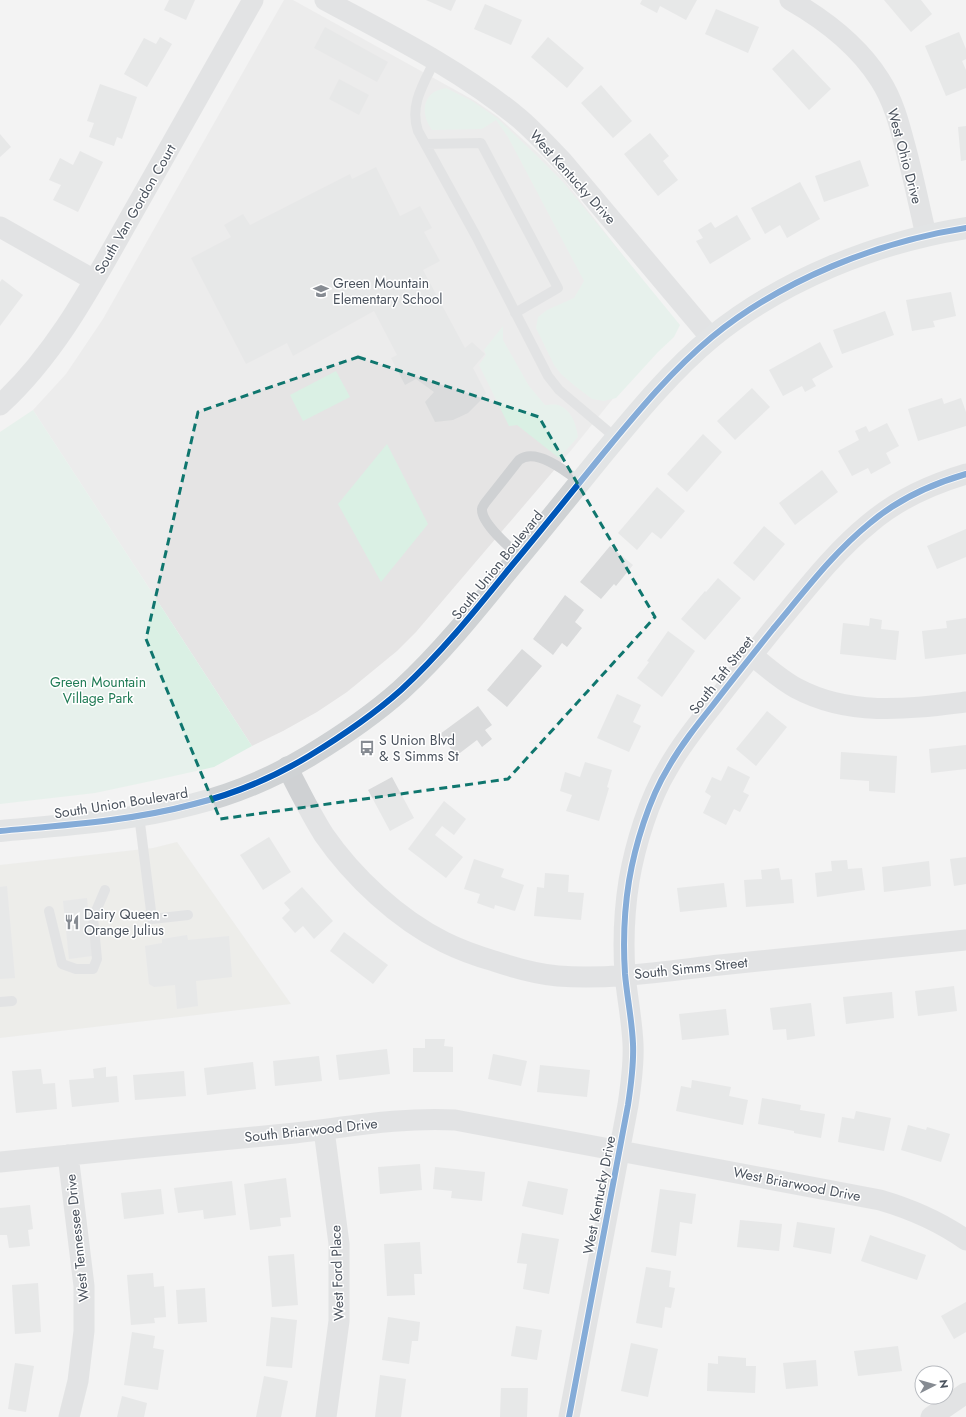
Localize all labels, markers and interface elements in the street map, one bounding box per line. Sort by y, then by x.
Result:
street label: West Ohio Drive [883,106,927,206]
street label: West Kentucky Drive [525,126,621,228]
street label: South Van Gordon Court [90,140,181,278]
place label: Green Mountain Elementary School [333,273,443,309]
school or university icon: Green Mountain Elementary School [312,282,330,300]
street label: South Union Boulevard [447,506,547,624]
street label: South Taft Street [684,631,758,718]
park label: Green Mountain Village Park [50,672,146,708]
place label: S Union Blvd & S Simms St [379,730,459,766]
bus stop icon: S Union Blvd & S Simms St [358,739,376,757]
street label: South Union Boulevard [53,783,189,823]
place label: Dairy Queen - Orange Julius [84,904,167,940]
restaurant icon: Dairy Queen - Orange Julius [63,913,81,931]
street label: South Simms Street [633,952,749,984]
street label: South Briarwood Drive [243,1113,379,1147]
street label: West Kentucky Drive [578,1134,620,1256]
street label: West Briarwood Drive [732,1162,862,1206]
street label: West Tennessee Drive [60,1173,94,1303]
street label: West Ford Place [325,1225,349,1321]
north arrow [914,1365,954,1405]
text: N [936,1379,952,1389]

